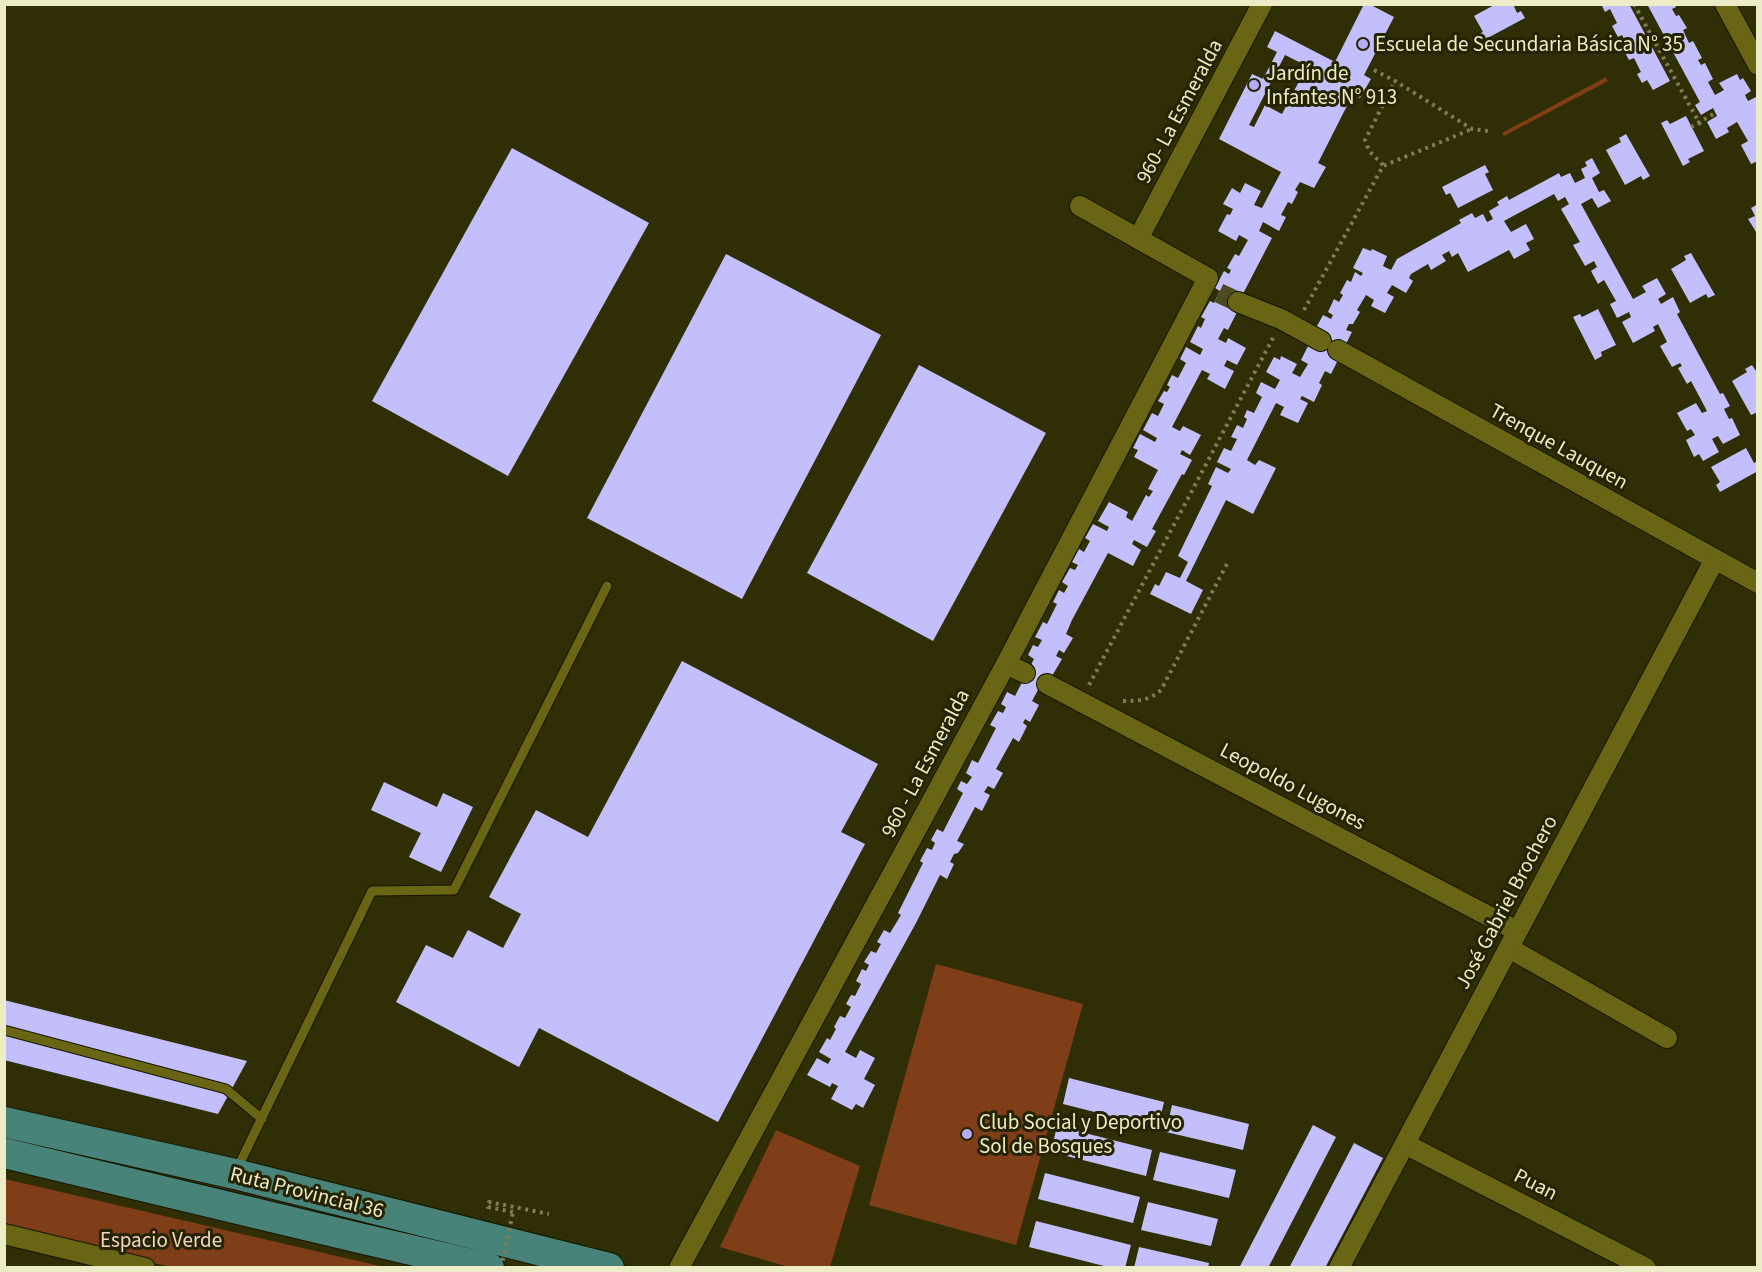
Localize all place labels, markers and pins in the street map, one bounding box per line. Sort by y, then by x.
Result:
place label: Escuela de Secundaria Básica N° 35 [1375,29,1683,59]
marker: Escuela de Secundaria Básica N° 35 [1356,37,1370,51]
place label: Jardín de Infantes N° 913 [1266,58,1397,112]
marker: Jardín de Infantes N° 913 [1247,78,1261,92]
place label: Club Social y Deportivo Sol de Bosques [979,1107,1182,1161]
marker: Club Social y Deportivo Sol de Bosques [960,1127,974,1141]

